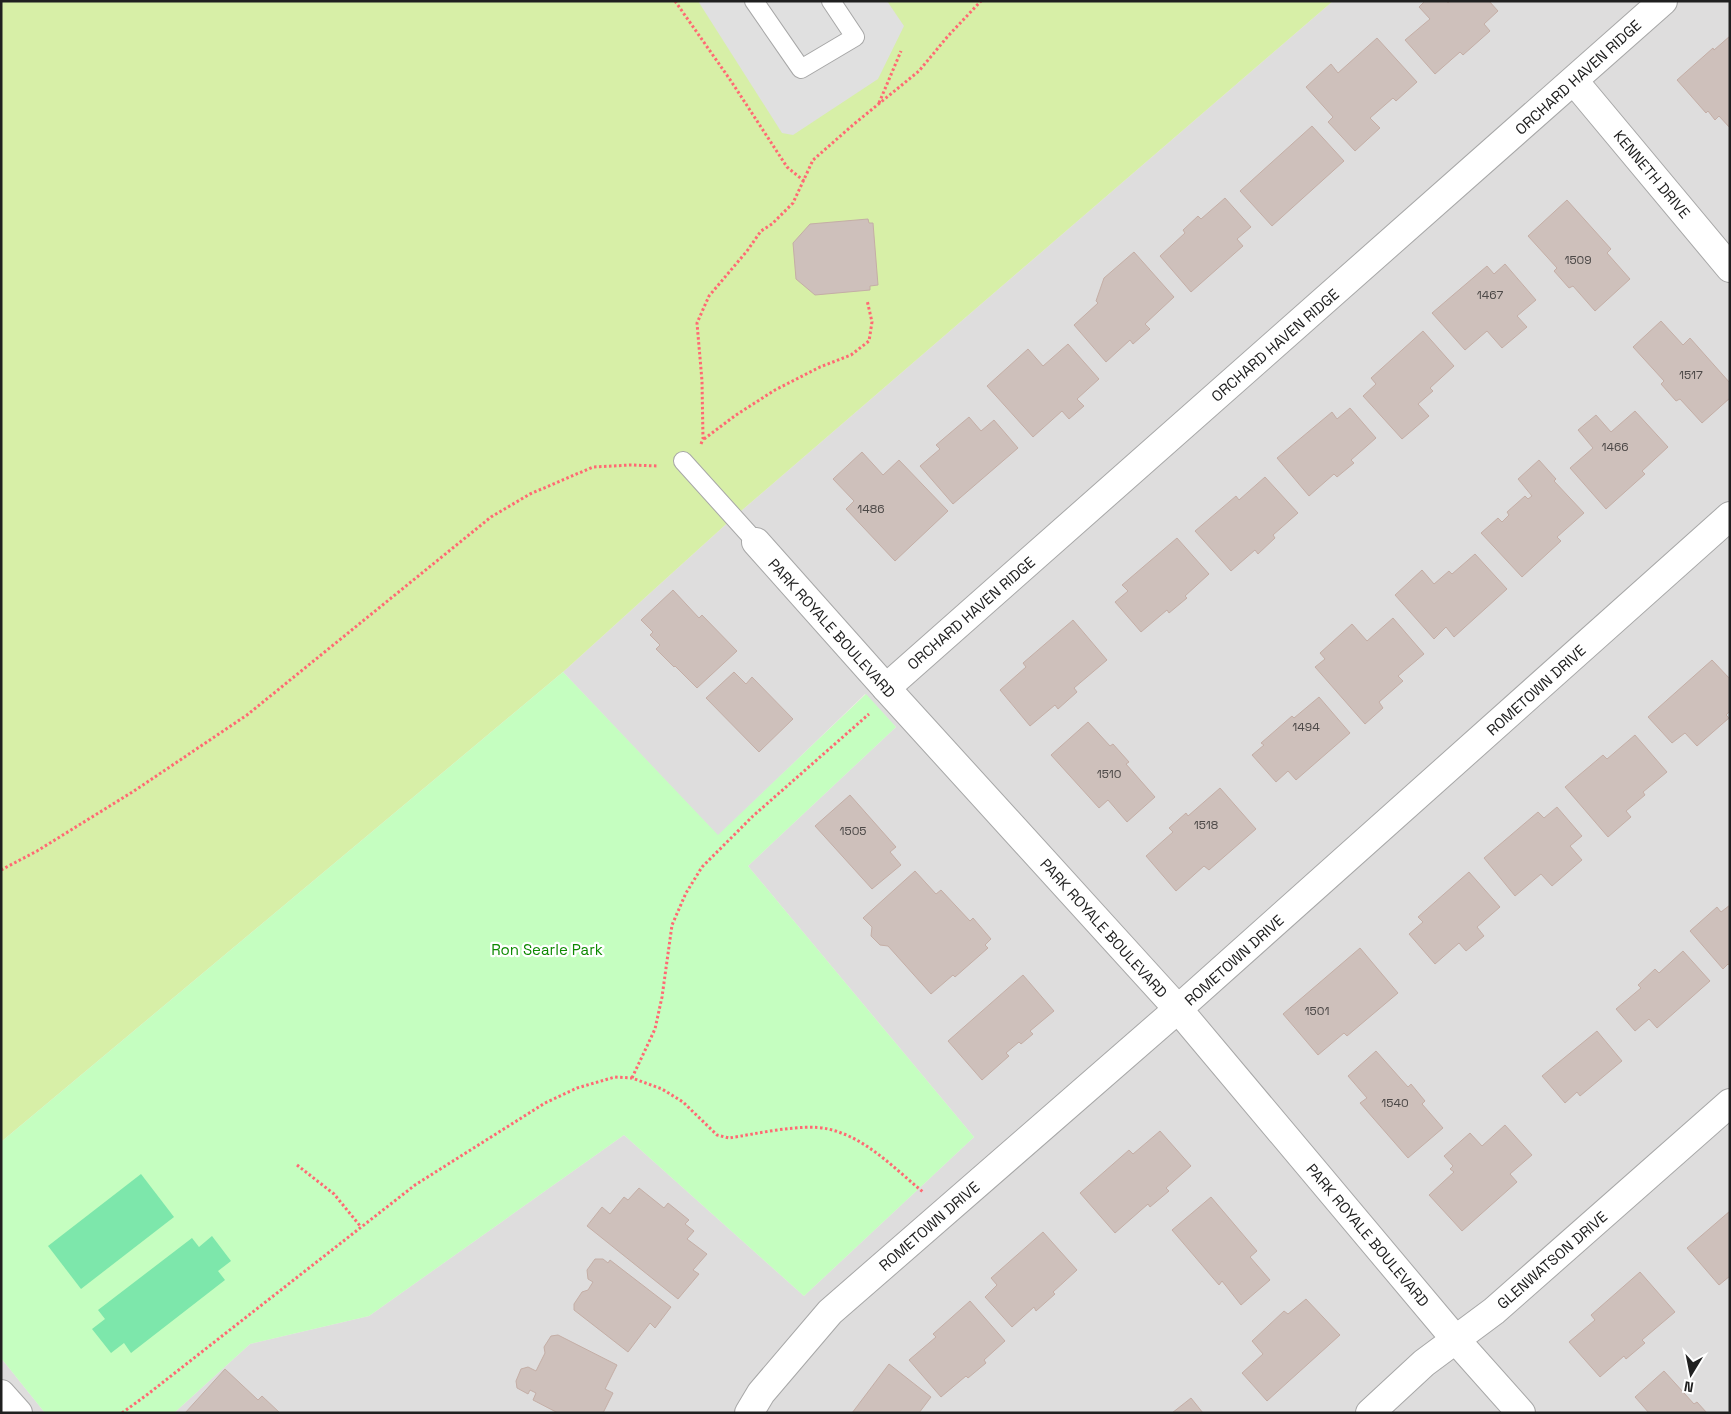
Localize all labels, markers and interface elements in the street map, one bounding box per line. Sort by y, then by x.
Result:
street label: ORCHARD HAVEN RIDGE [1511,15,1645,139]
street label: KENNETH DRIVE [1610,126,1694,222]
house number: 1509 [1564,252,1592,268]
street label: ORCHARD HAVEN RIDGE [1207,284,1343,406]
house number: 1467 [1477,287,1503,303]
house number: 1517 [1679,367,1703,383]
house number: 1466 [1601,439,1629,455]
house number: 1486 [857,501,885,517]
street label: ORCHARD HAVEN RIDGE [903,552,1039,674]
street label: PARK ROYALE BOULEVARD [764,554,900,702]
street label: ROMETOWN DRIVE [1482,640,1590,740]
house number: 1494 [1292,719,1320,735]
house number: 1510 [1097,766,1121,782]
house number: 1518 [1194,817,1218,833]
house number: 1505 [839,823,867,839]
street label: PARK ROYALE BOULEVARD [1036,854,1172,1002]
street label: ROMETOWN DRIVE [1180,910,1288,1010]
park label: Ron Searle Park [491,940,603,959]
house number: 1501 [1305,1003,1329,1019]
house number: 1540 [1381,1095,1409,1111]
street label: PARK ROYALE BOULEVARD [1303,1160,1434,1310]
street label: ROMETOWN DRIVE [875,1177,983,1275]
street label: GLENWATSON DRIVE [1493,1207,1611,1313]
north arrow [1666,1349,1716,1399]
text: N [1683,1377,1695,1396]

